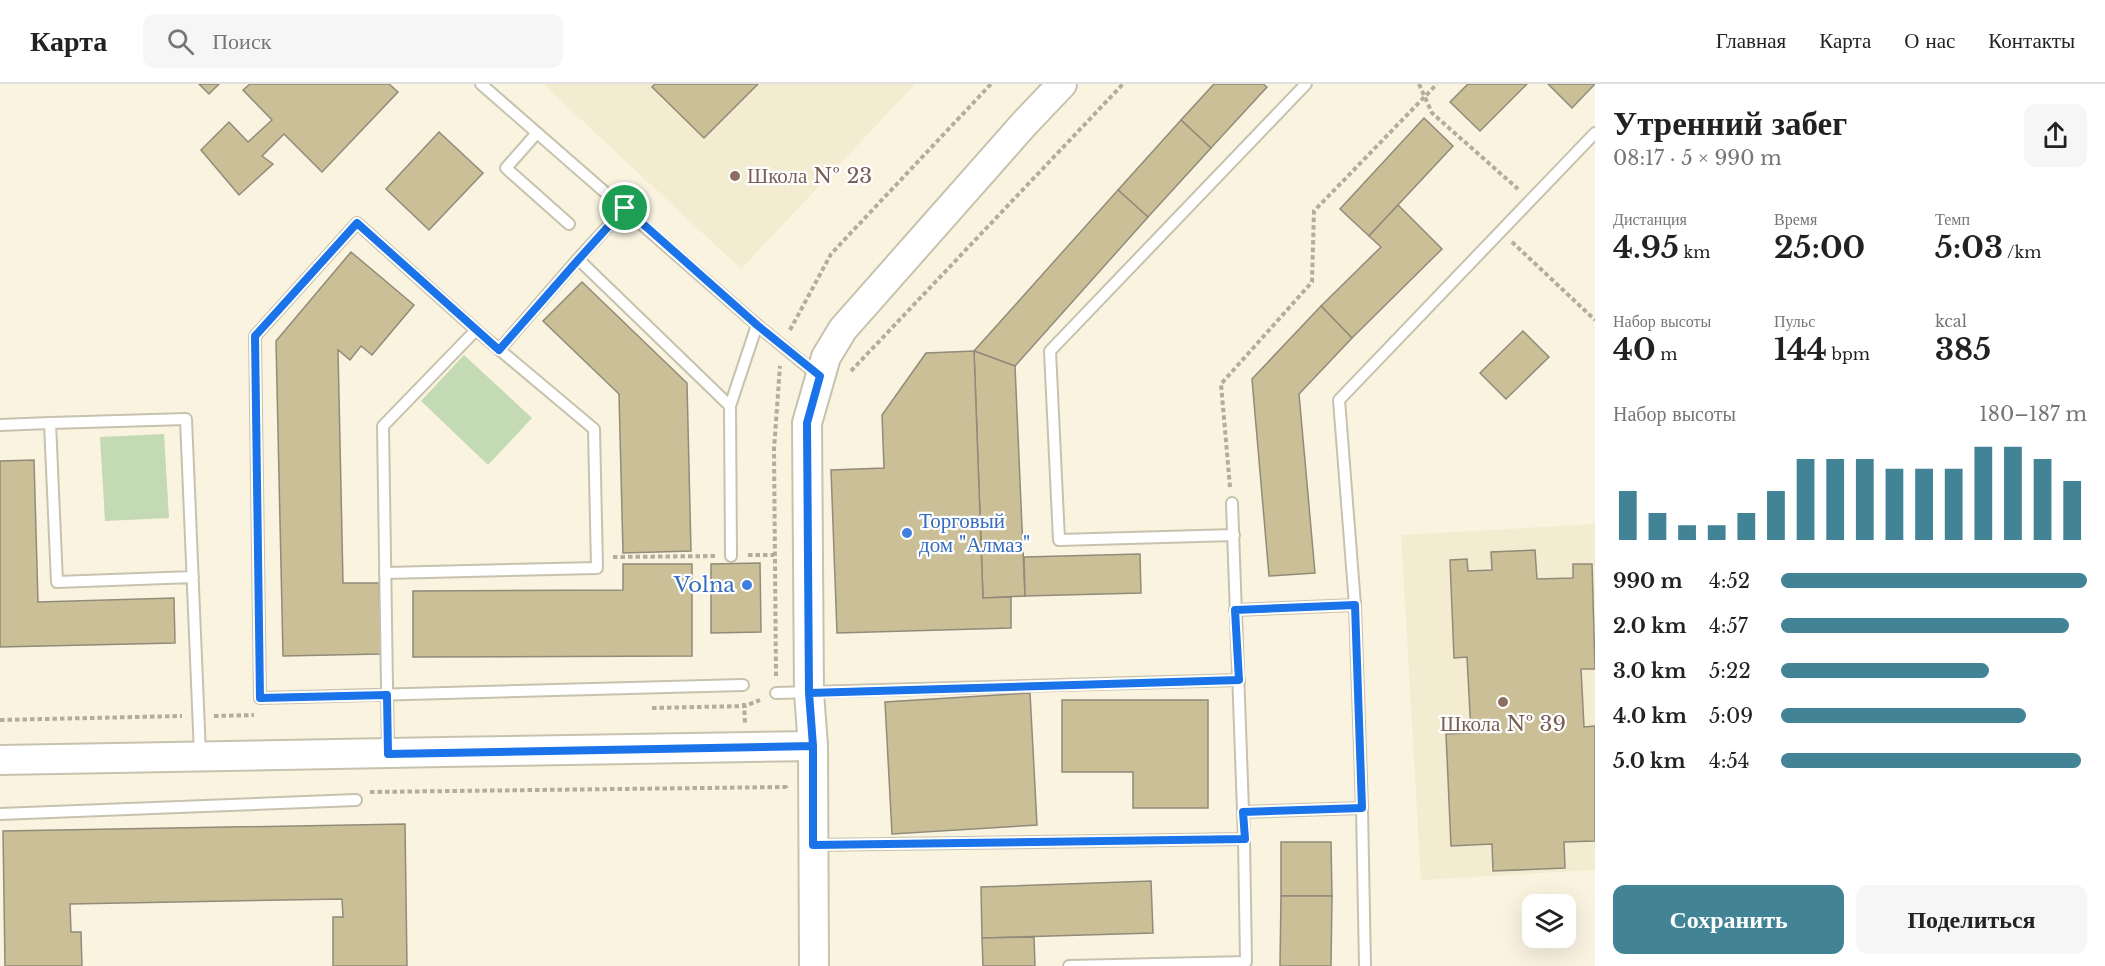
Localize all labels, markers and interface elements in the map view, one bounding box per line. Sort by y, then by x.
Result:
search box [143,14,563,68]
text: Карта [30,24,107,59]
icon: search [164,25,197,58]
text: Поиск [212,28,271,55]
text: Главная [1716,28,1786,54]
text: Карта [1819,28,1871,54]
text: О нас [1904,28,1955,54]
text: Контакты [1988,28,2075,54]
text: Утренний забег [1613,103,1847,144]
button: share [2024,104,2087,167]
text: 08:17 · 5 × 990 m [1613,146,1782,170]
place label: Школа № 23 [747,163,872,189]
marker: Школа № 23 [728,169,742,183]
pin [599,182,650,233]
icon: arrive [608,191,641,224]
text: Дистанция [1613,209,1687,229]
text: Время [1774,209,1817,229]
text: Темп [1935,209,1970,229]
text: 4.95 [1613,229,1679,266]
text: 25:00 [1774,229,1865,266]
text: 5:03 [1935,229,2003,266]
text: km [1679,242,1710,262]
text: /km [2003,242,2041,262]
text: Набор высоты [1613,311,1711,331]
text: Пульс [1774,311,1815,331]
text: kcal [1935,311,1967,331]
text: 40 [1613,331,1656,368]
text: 144 [1774,331,1827,368]
text: 385 [1935,331,1991,368]
text: m [1656,344,1677,364]
text: bpm [1827,344,1870,364]
text: Набор высоты [1613,402,1736,426]
text: 180–187 m [1979,402,2087,426]
place label: Торговый дом "Алмаз" [919,508,1030,558]
marker: Торговый дом "Алмаз" [900,526,914,540]
text: 990 m [1613,569,1683,593]
text: 4:52 [1709,569,1750,593]
place label: Volna [673,572,735,598]
marker: Volna [740,578,754,592]
text: 2.0 km [1613,614,1687,638]
text: 4:57 [1709,614,1748,638]
text: 3.0 km [1613,659,1686,683]
text: 5:22 [1709,659,1751,683]
marker: Школа № 39 [1496,695,1510,709]
text: 4.0 km [1613,704,1687,728]
text: 5:09 [1709,704,1753,728]
place label: Школа № 39 [1440,711,1566,737]
text: 5.0 km [1613,749,1686,773]
text: 4:54 [1709,749,1749,773]
button: Сохранить [1613,885,1844,954]
button: Поделиться [1856,885,2087,954]
map controls [1522,894,1576,948]
button: layers [1522,894,1576,948]

